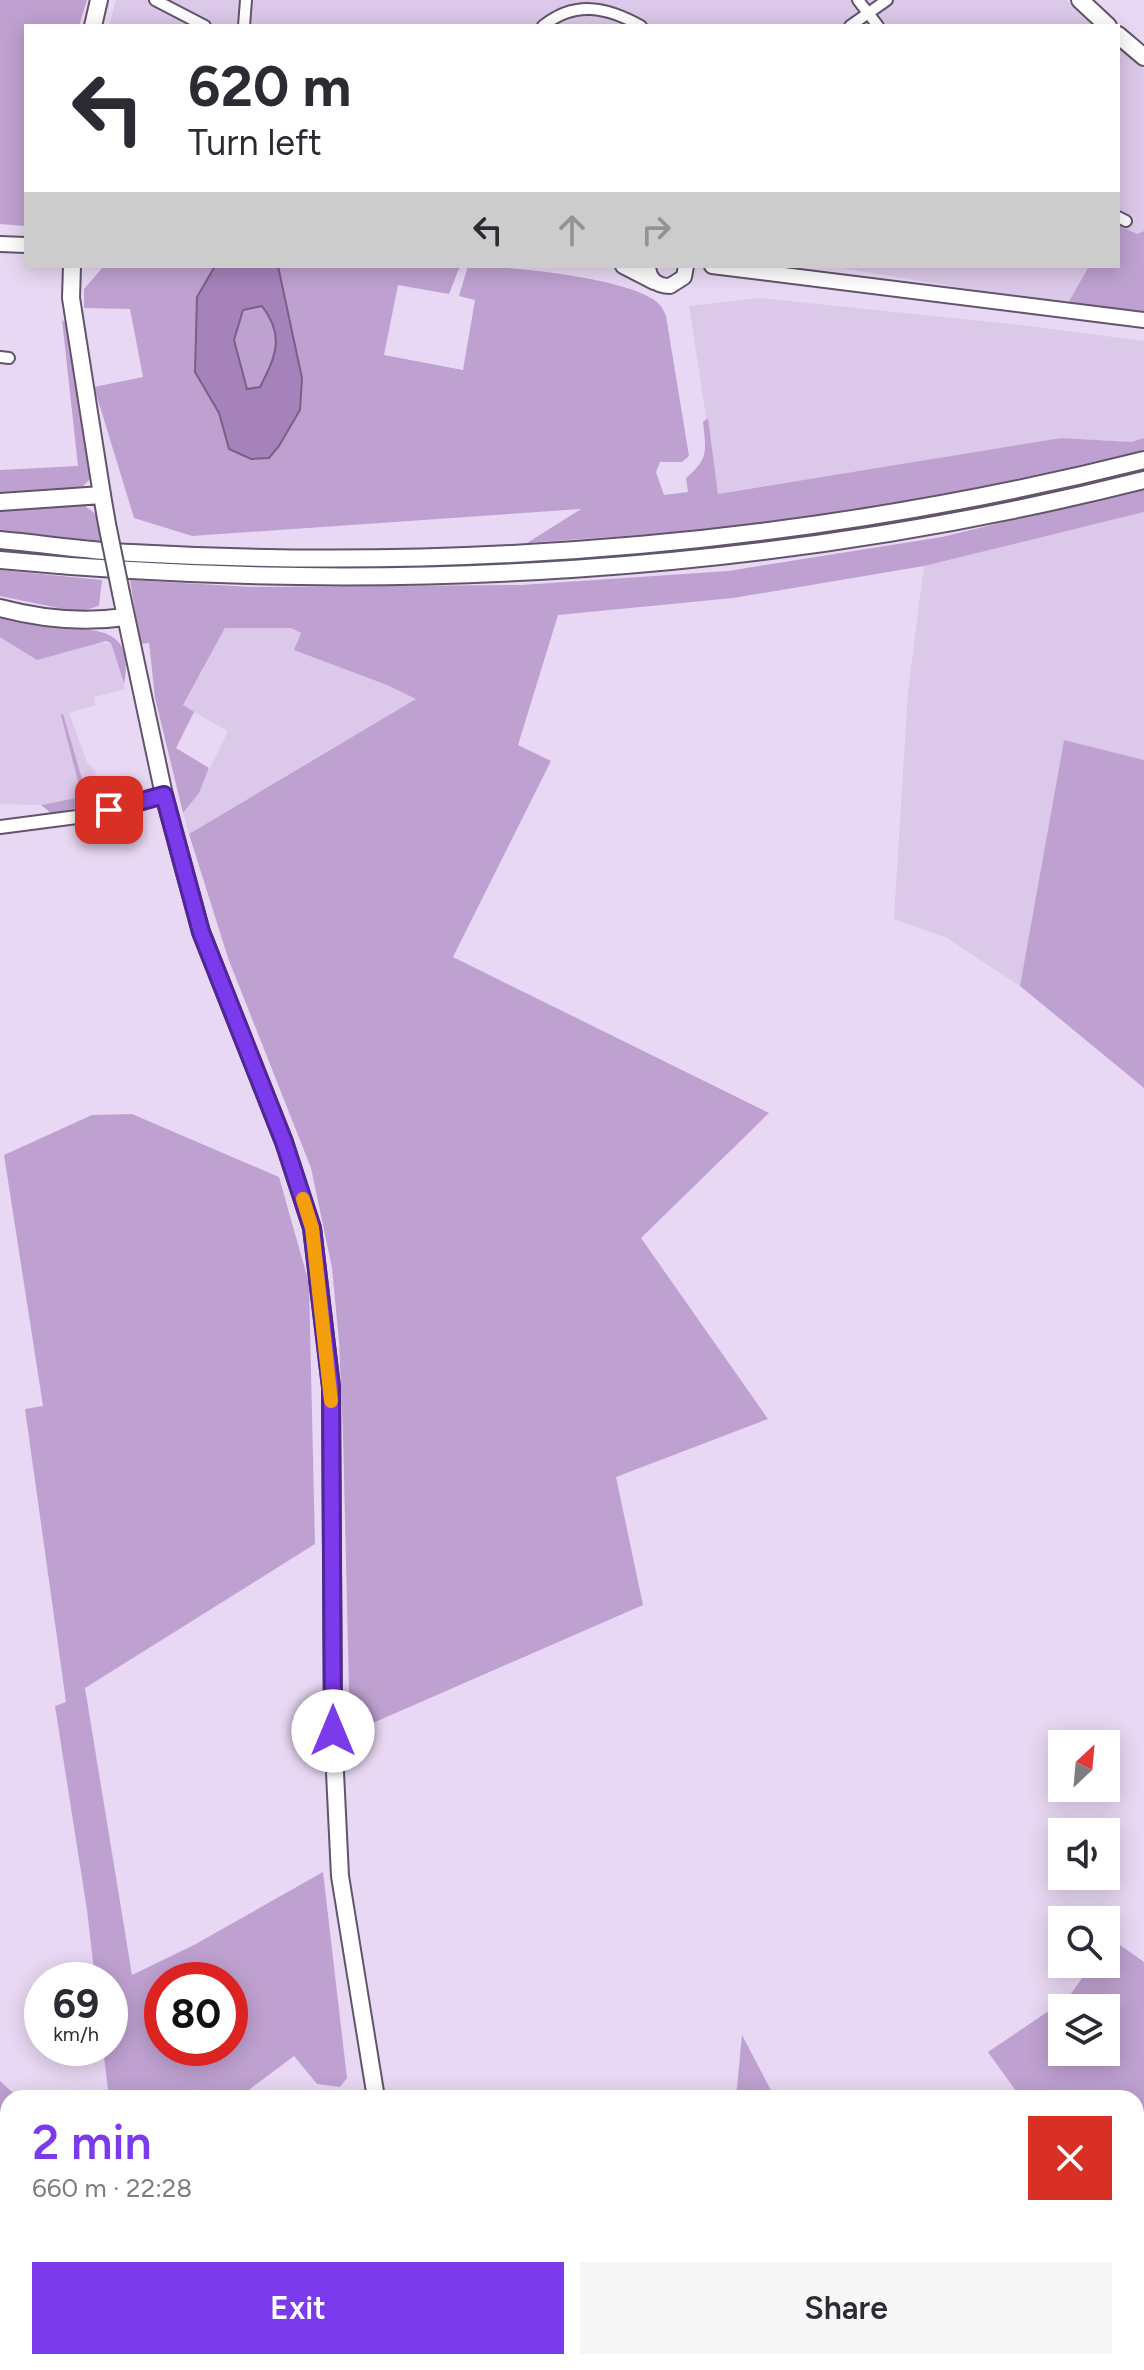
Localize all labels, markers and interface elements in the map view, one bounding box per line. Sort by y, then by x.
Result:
text: 620 m [188,53,351,120]
icon: left [56,56,160,160]
text: Turn left [188,121,322,164]
icon: left [466,208,510,252]
icon: ahead [550,208,594,252]
icon: right [634,208,678,252]
pin [75,776,143,844]
icon: arrive [87,788,131,832]
position arrow [291,1689,375,1773]
north arrow [1048,1730,1120,1802]
map controls [1048,1730,1120,2066]
button: sound [1048,1818,1120,1890]
button: search [1048,1906,1120,1978]
speed limit sign: 80 [144,1962,248,2066]
text: 69 [53,1980,99,2028]
button: layers [1048,1994,1120,2066]
text: km/h [53,2022,99,2046]
text: 2 min [32,2113,152,2171]
button: close [1028,2116,1112,2200]
text: 660 m · 22:28 [32,2172,192,2204]
button: Exit [32,2262,564,2354]
button: Share [580,2262,1112,2354]

